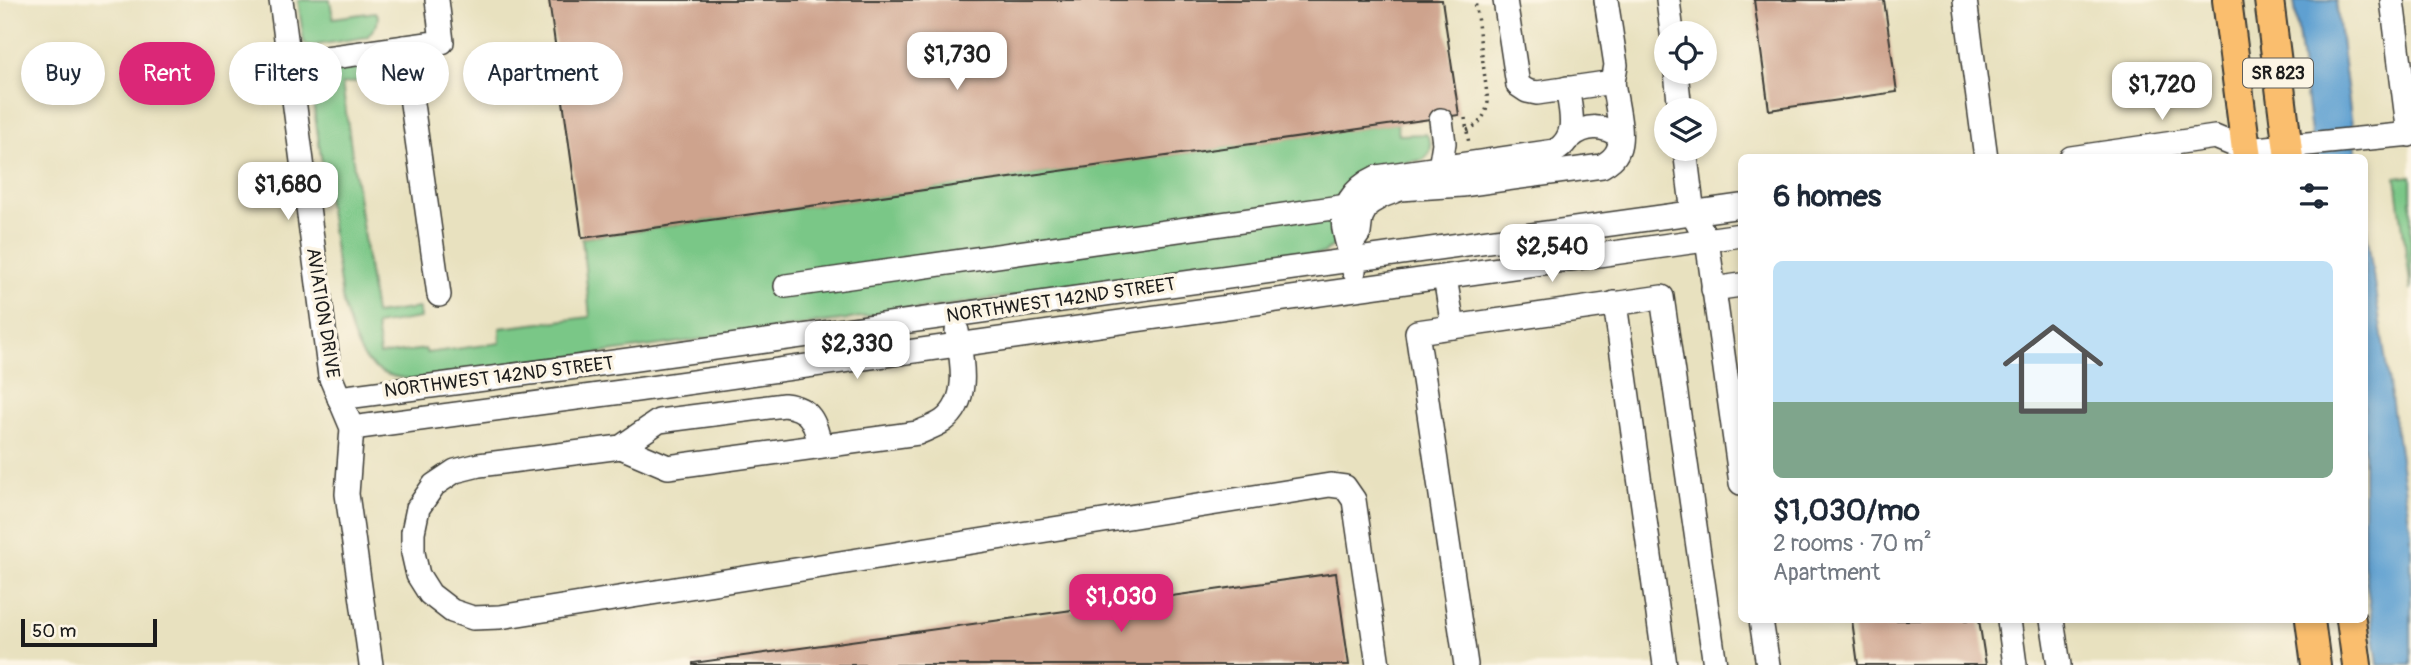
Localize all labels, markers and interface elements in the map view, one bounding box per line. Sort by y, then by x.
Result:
map controls [1654,21,1717,161]
button: locate [1654,21,1717,84]
pin: $1,730 [900,32,1014,92]
text: $1,730 [923,40,991,69]
chip: Buy [21,42,105,105]
chip: Rent [119,42,215,105]
chip: Filters [229,42,342,105]
chip: New [356,42,449,105]
chip: Apartment [463,42,623,105]
road number: SR 823 [2243,58,2313,88]
pin: $1,720 [2105,62,2219,122]
text: $1,720 [2128,70,2196,99]
button: layers [1654,98,1717,161]
pin: $1,680 [231,162,345,222]
text: $1,680 [254,170,322,199]
icon: filters [2295,177,2333,215]
text: 6 homes [1773,178,1881,215]
pin: $2,540 [1495,224,1609,284]
text: $2,540 [1516,232,1588,261]
street label: AVIATION DRIVE [301,246,345,380]
street label: NORTHWEST 142ND STREET [945,272,1177,328]
icon: home [1990,306,2116,432]
pin: $2,330 [800,322,914,381]
text: $2,330 [821,329,893,358]
street label: NORTHWEST 142ND STREET [383,351,615,403]
text: $1,030/mo [1773,492,1920,529]
text: 2 rooms · 70 m² [1773,529,1932,558]
text: Apartment [1773,558,1880,587]
pin: $1,030 [1064,574,1178,634]
text: $1,030 [1085,582,1157,611]
scale bar [21,616,158,648]
text: 50 m [32,619,76,643]

